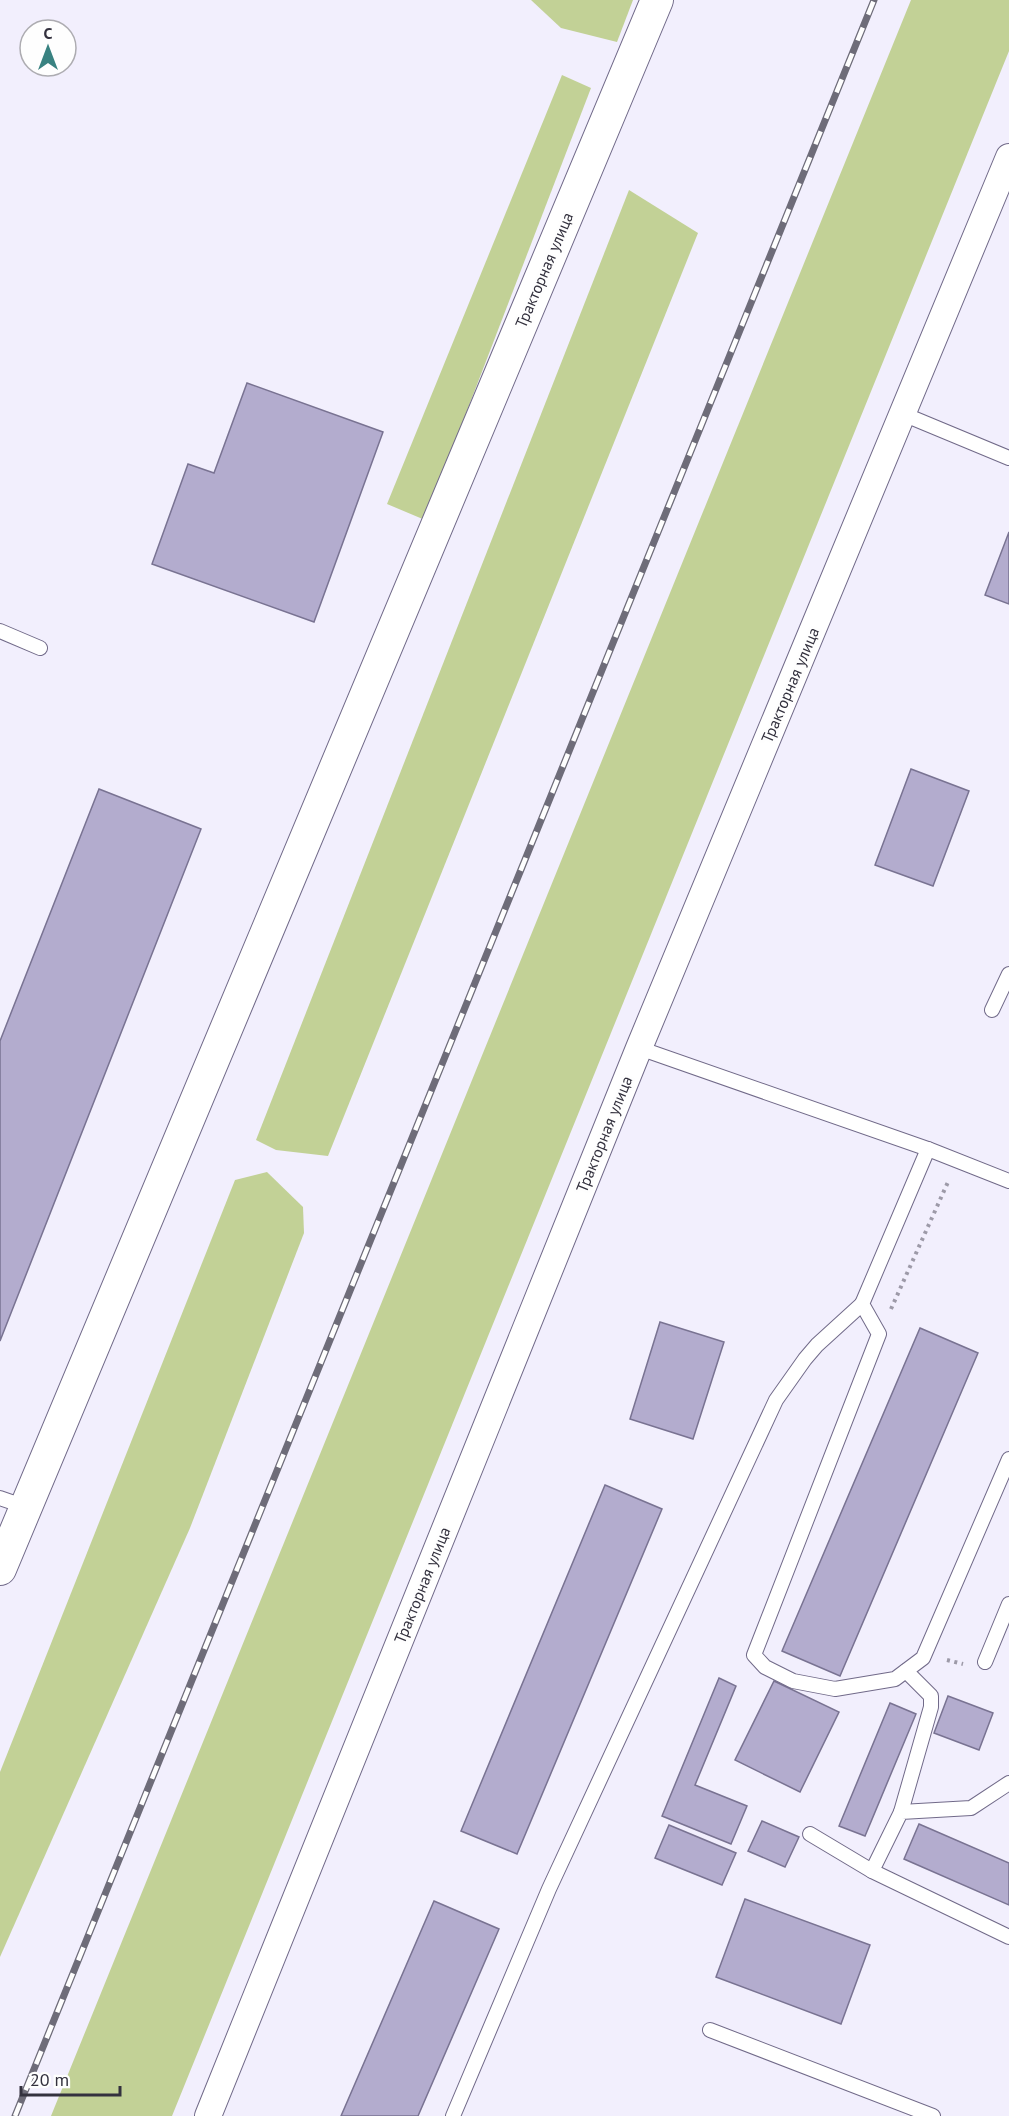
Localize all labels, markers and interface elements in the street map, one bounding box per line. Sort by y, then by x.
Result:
north arrow [18,18,78,78]
text: С [44,23,53,43]
street label: Тракторная улица [511,209,577,331]
street label: Тракторная улица [757,624,823,746]
street label: Тракторная улица [572,1073,636,1195]
street label: Тракторная улица [390,1524,454,1646]
scale bar [21,2059,120,2097]
text: 20 m [30,2068,69,2091]

